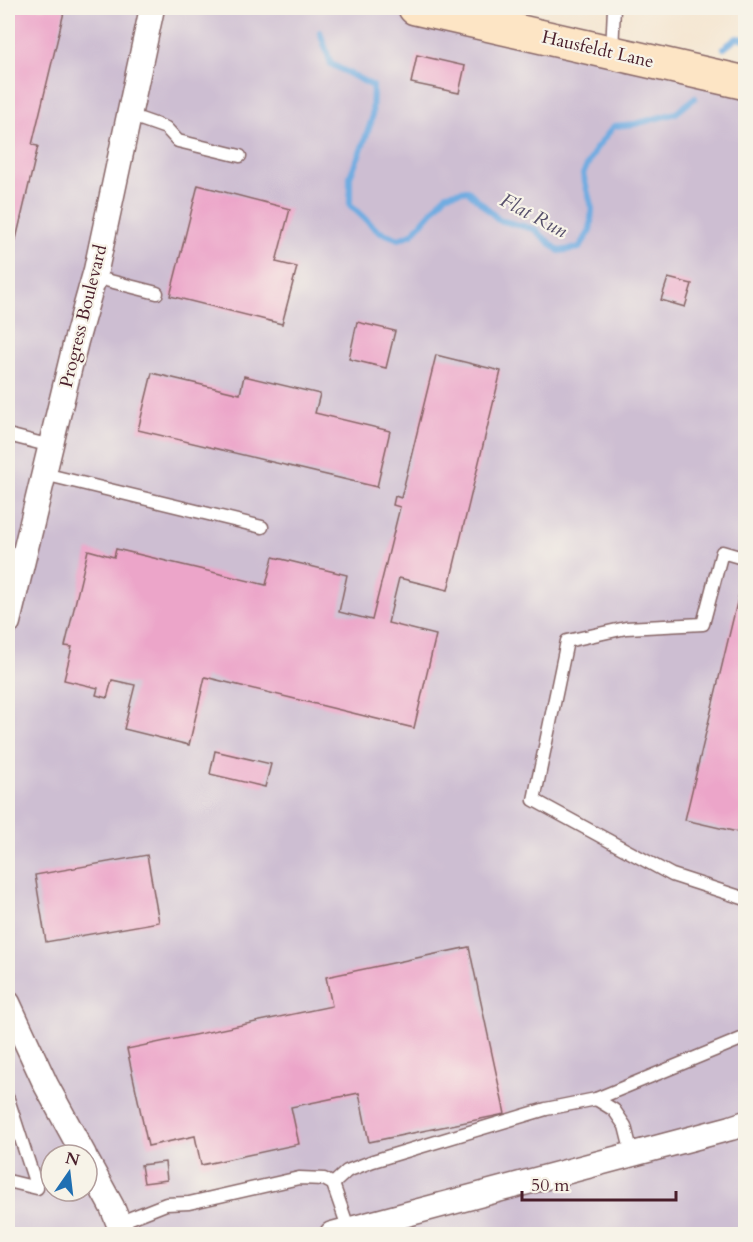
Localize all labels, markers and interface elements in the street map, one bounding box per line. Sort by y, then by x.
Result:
street label: Hausfeldt Lane [539,24,656,75]
water label: Flat Run [496,187,572,244]
street label: Progress Boulevard [54,242,113,390]
north arrow [39,1143,99,1203]
text: N [63,1147,82,1172]
scale bar [522,1164,676,1202]
text: 50 m [531,1173,570,1198]

